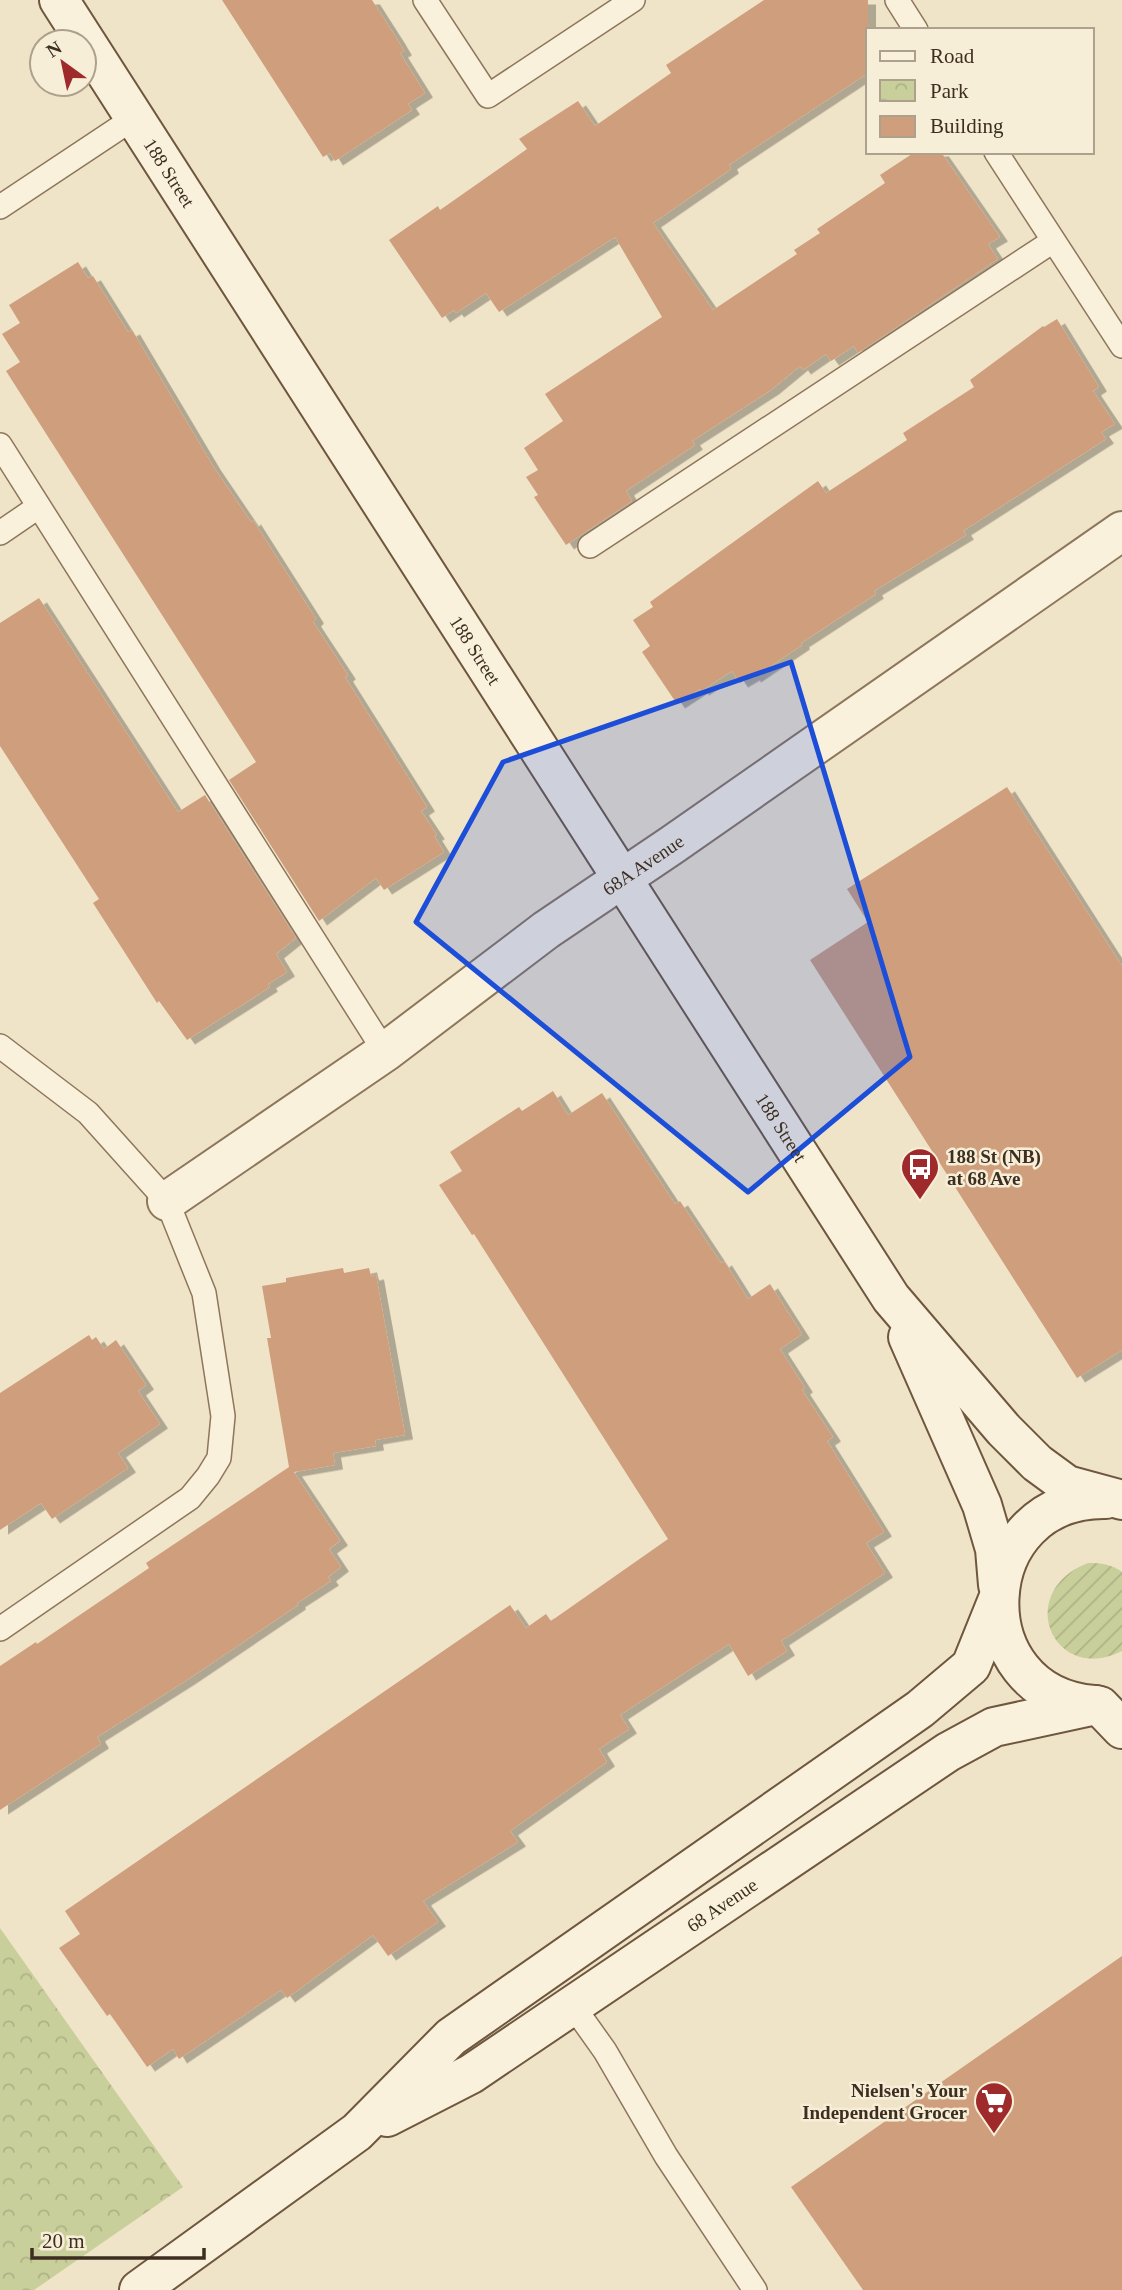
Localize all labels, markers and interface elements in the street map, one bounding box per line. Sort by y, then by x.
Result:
north arrow [28,28,98,98]
legend [866,28,1094,154]
text: N [43,36,66,62]
text: Road [930,44,975,68]
text: Park [930,79,969,103]
text: Building [930,114,1004,138]
street label: 188 Street [140,134,200,212]
street label: 188 Street [446,612,506,689]
street label: 68A Avenue [598,830,687,899]
street label: 188 Street [752,1089,812,1166]
bus stop icon: 188 St (NB) at 68 Ave [899,1146,941,1201]
place label: 188 St (NB) at 68 Ave [947,1146,1041,1189]
street label: 68 Avenue [683,1873,761,1936]
place label: Nielsen's Your Independent Grocer [802,2080,968,2123]
supermarket icon: Nielsen's Your Independent Grocer [973,2080,1015,2135]
scale bar [32,2216,203,2260]
text: 20 m [42,2229,85,2253]

